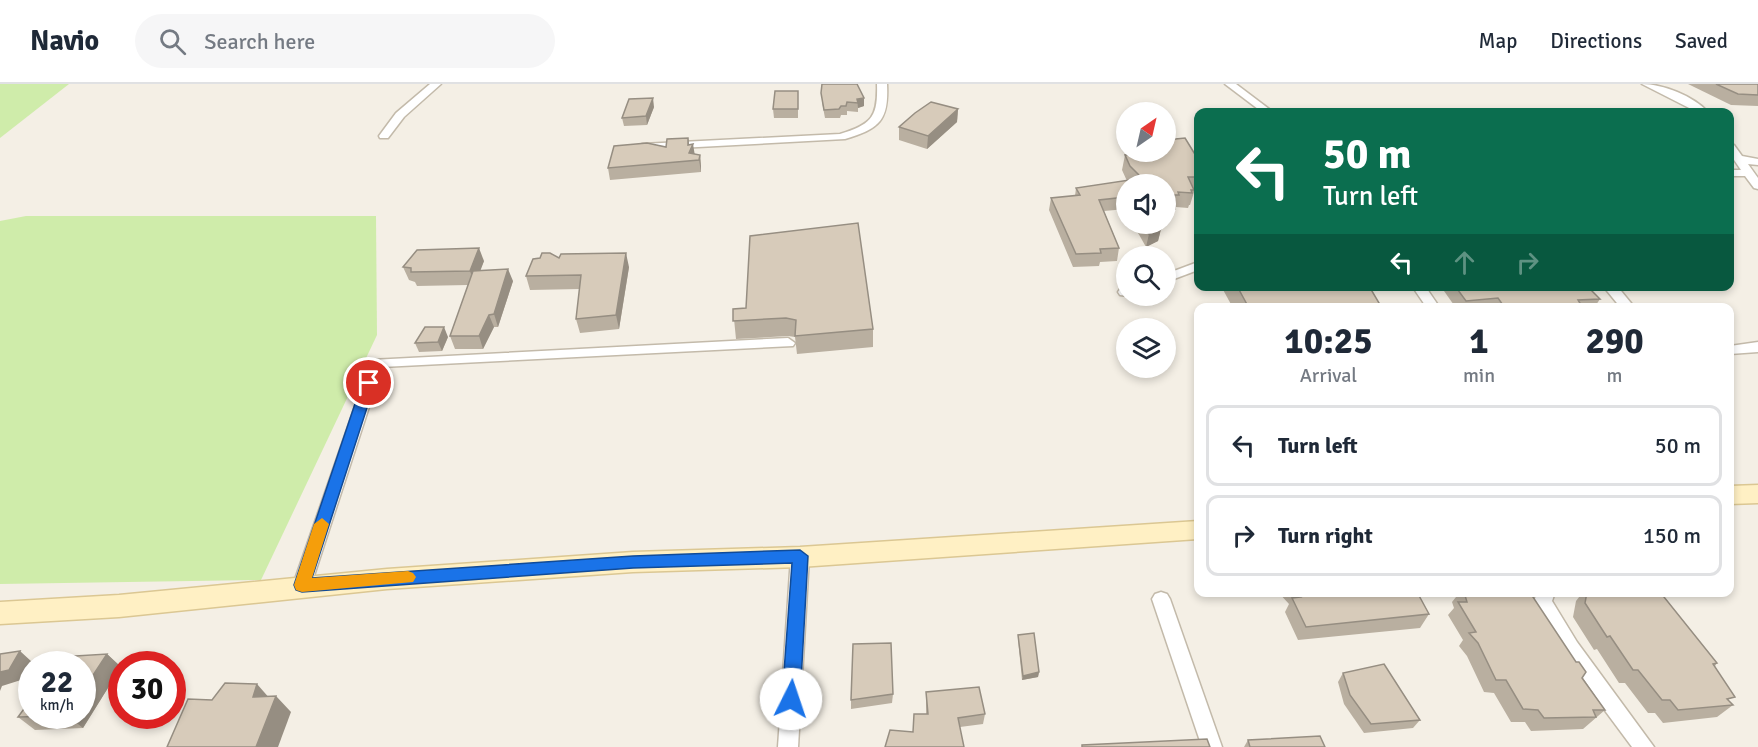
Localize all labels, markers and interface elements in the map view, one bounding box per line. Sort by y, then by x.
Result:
search box [135,14,555,68]
text: Navio [30,24,99,58]
icon: search [156,25,189,58]
text: Search here [204,28,315,55]
text: Map [1479,28,1517,54]
text: Directions [1550,28,1642,54]
text: Saved [1675,28,1728,54]
north arrow [1116,102,1176,162]
map controls [1116,102,1176,378]
text: 50 m [1323,129,1412,180]
icon: left [1224,132,1302,210]
button: sound [1116,174,1176,234]
text: Turn left [1323,180,1418,213]
button: search [1116,246,1176,306]
icon: left [1385,246,1418,279]
icon: ahead [1448,246,1481,279]
icon: right [1511,246,1544,279]
button: layers [1116,318,1176,378]
text: 10:25 [1284,319,1373,364]
text: 1 [1469,319,1489,364]
text: 290 [1585,319,1644,364]
pin [343,357,394,408]
text: Arrival [1300,363,1357,388]
text: min [1463,363,1495,388]
text: m [1607,363,1623,388]
icon: arrive [352,366,385,399]
icon: left [1227,429,1260,462]
text: Turn left [1278,432,1358,459]
text: 50 m [1655,432,1701,459]
icon: right [1227,519,1260,552]
text: Turn right [1278,522,1373,549]
text: 150 m [1643,522,1701,549]
speed limit sign: 30 [108,651,186,729]
text: 22 [41,664,73,701]
position arrow [759,667,823,731]
text: km/h [40,696,74,714]

